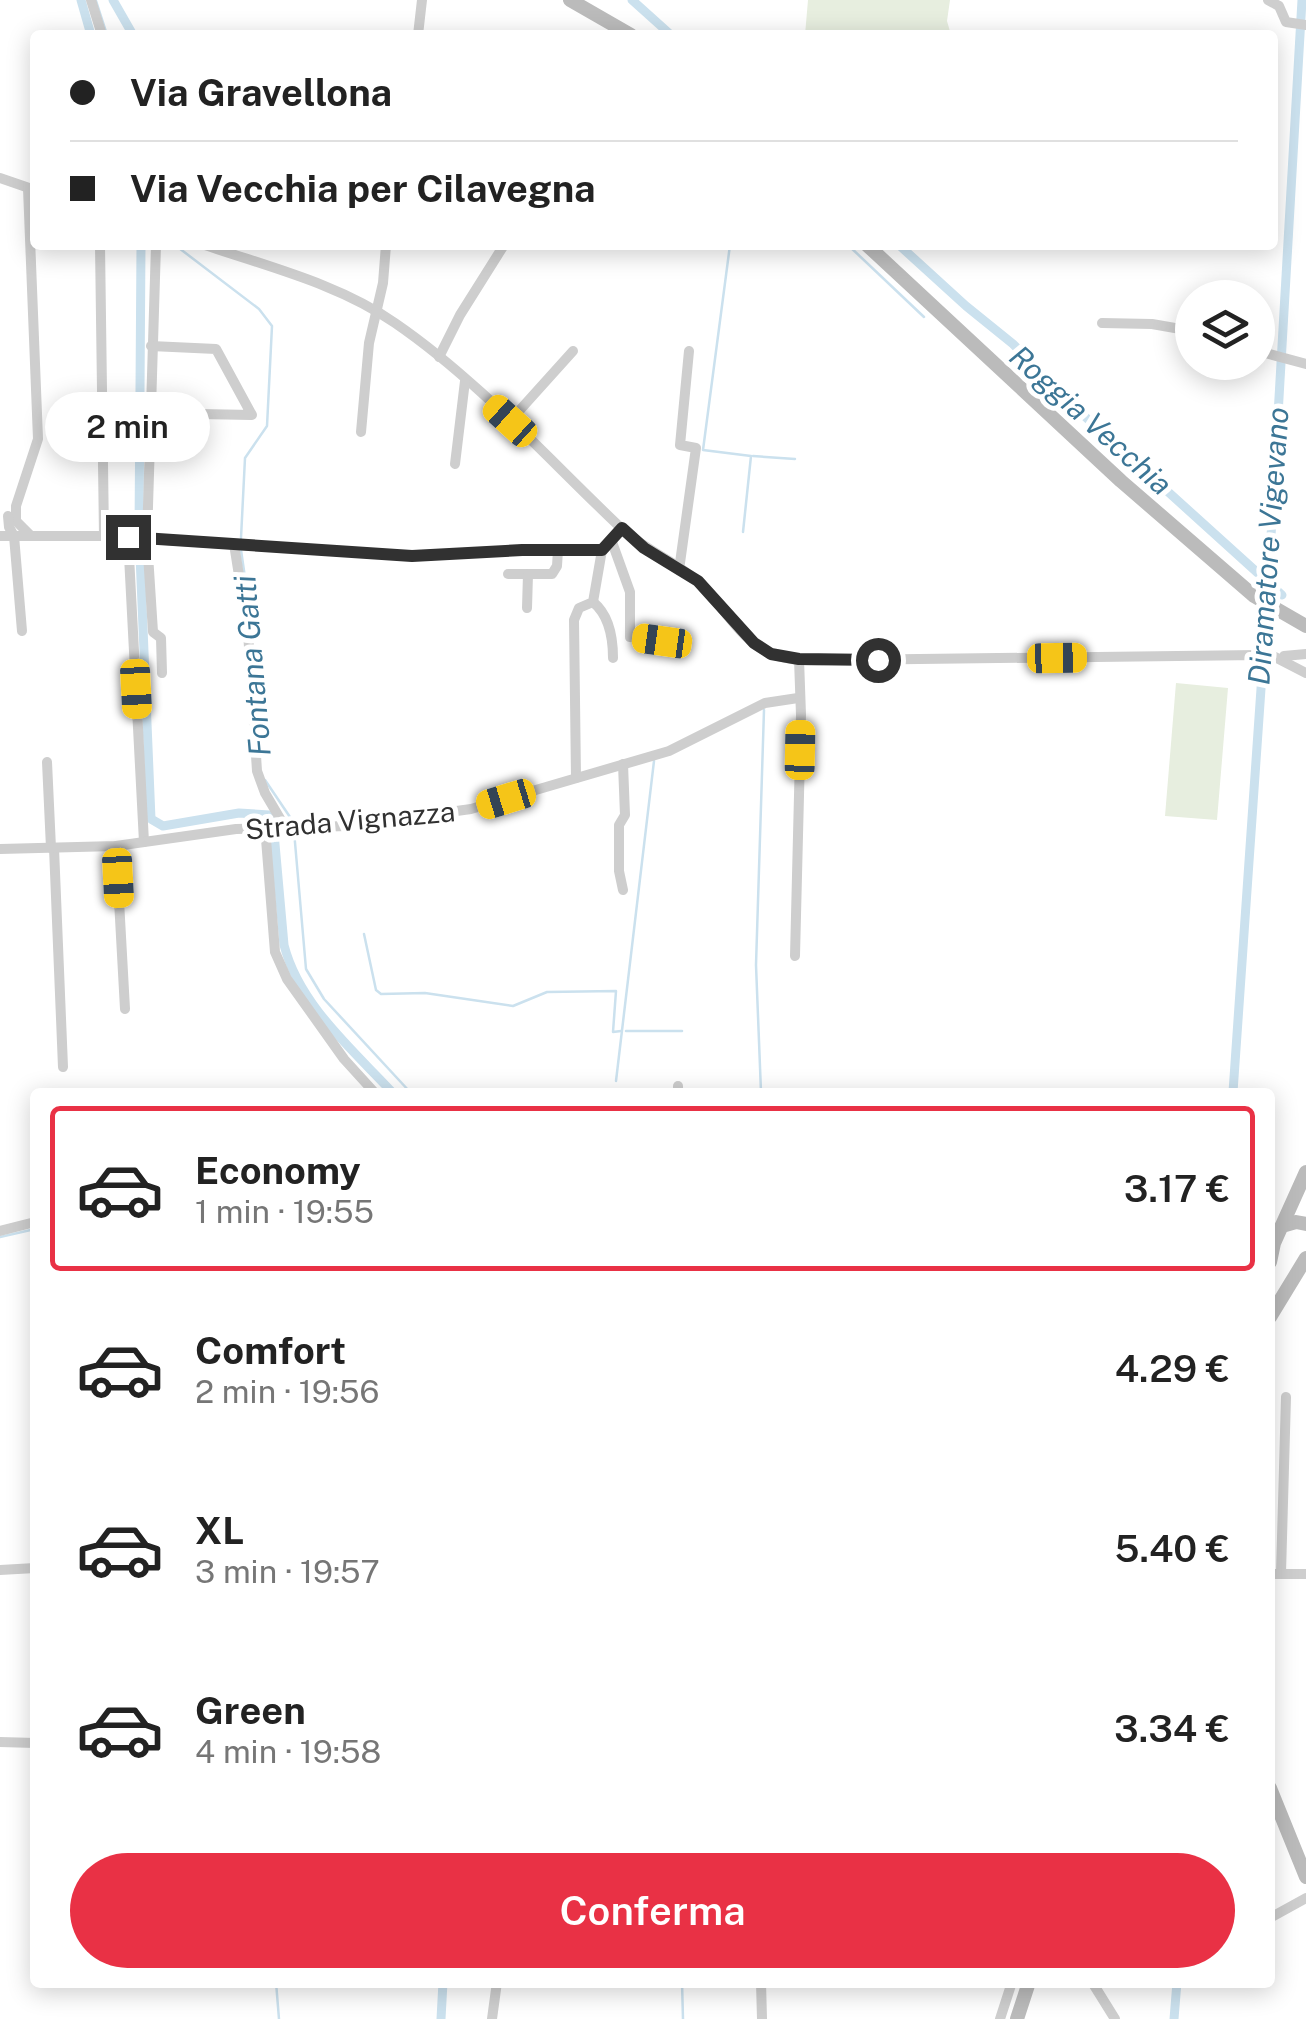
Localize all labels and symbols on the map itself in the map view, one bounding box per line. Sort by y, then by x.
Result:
water label: Roggia Vecchia [1002,338,1180,502]
car [478,390,542,452]
callout: 2 min [46,392,210,462]
water label: Diramatore Vigevano [1240,406,1296,686]
route end [106,515,151,560]
water label: Fontana Gatti [226,573,278,758]
car [630,622,694,660]
route start [856,638,901,683]
car [1027,642,1087,674]
car [119,658,153,720]
car [784,720,816,780]
car [473,776,539,822]
street label: Strada Vignazza [244,794,456,846]
car [101,847,135,909]

